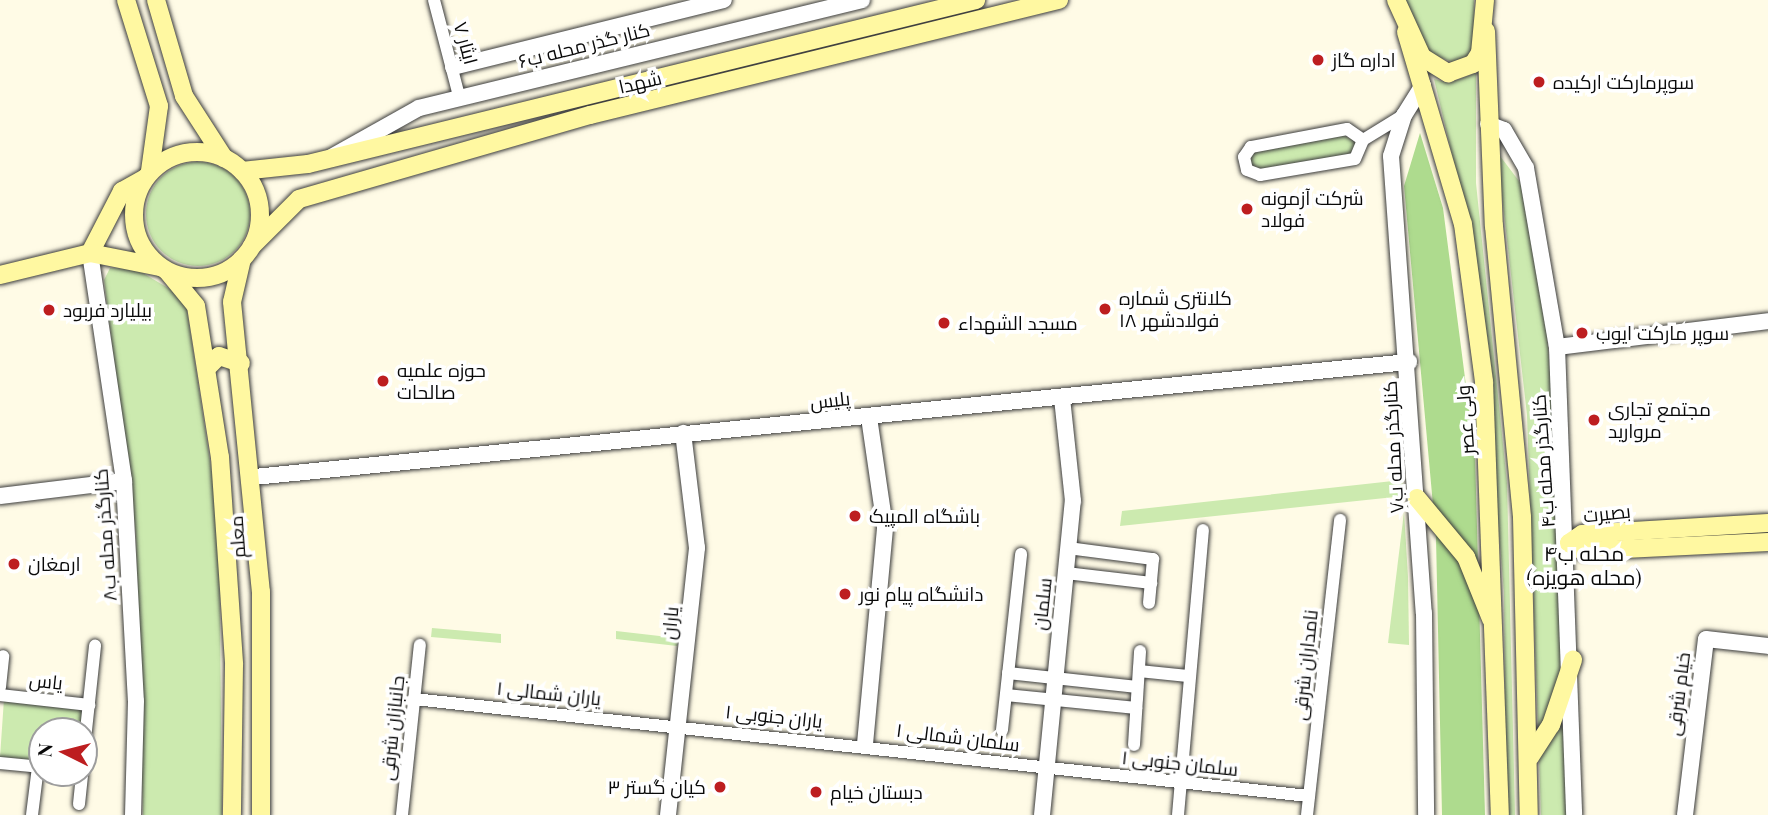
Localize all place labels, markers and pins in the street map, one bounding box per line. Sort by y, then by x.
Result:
place label: اداره گاز [1332,49,1396,71]
marker: اداره گاز [1310,52,1326,68]
place label: سوپرمارکت ارکیده [1553,71,1694,93]
marker: سوپرمارکت ارکیده [1531,74,1547,90]
place label: شرکت آزمونه فولاد [1261,187,1364,231]
marker: شرکت آزمونه فولاد [1239,201,1255,217]
place label: کلانتری شماره ۱۸ فولادشهر [1119,287,1232,331]
place label: بیلیارد فربود [63,299,152,321]
marker: کلانتری شماره ۱۸ فولادشهر [1097,301,1113,317]
marker: بیلیارد فربود [41,302,57,318]
place label: مسجد الشهداء [958,312,1078,334]
marker: مسجد الشهداء [936,315,952,331]
place label: سوپر مارکت ایوب [1596,322,1729,344]
marker: سوپر مارکت ایوب [1574,325,1590,341]
place label: حوزه علمیه صالحات [397,359,486,403]
marker: حوزه علمیه صالحات [375,373,391,389]
place label: مجتمع تجاری مروارید [1608,398,1711,442]
marker: مجتمع تجاری مروارید [1586,412,1602,428]
place label: باشگاه المپیک [869,505,980,527]
marker: باشگاه المپیک [847,508,863,524]
place label: ارمغان [28,553,81,575]
marker: ارمغان [6,556,22,572]
place label: دانشگاه پیام نور [859,583,984,605]
marker: دانشگاه پیام نور [837,586,853,602]
place label: کیان گستر ۳ [608,776,706,798]
marker: کیان گستر ۳ [712,779,728,795]
place label: دبستان خیام [830,781,923,803]
marker: دبستان خیام [808,784,824,800]

